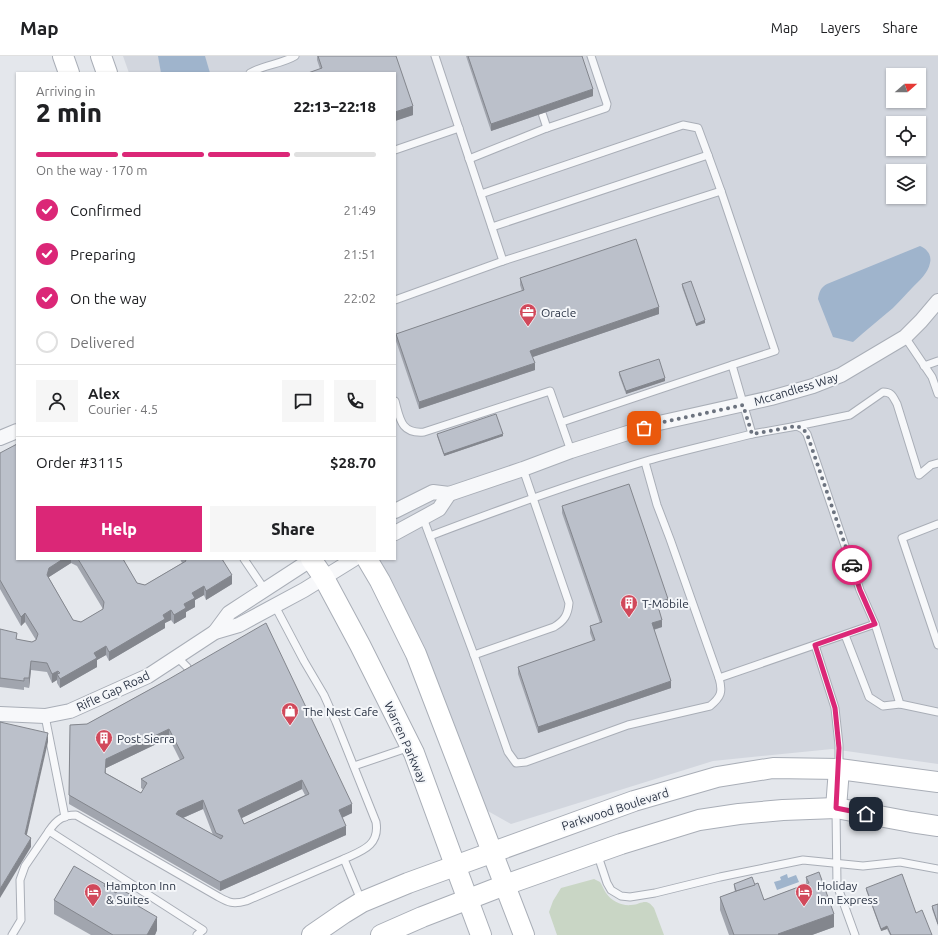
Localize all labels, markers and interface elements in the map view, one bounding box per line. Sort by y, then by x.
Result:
text: Map [20,17,59,39]
text: Map [771,20,798,36]
text: Layers [820,20,860,36]
text: Share [882,20,918,36]
north arrow [886,68,926,108]
map controls [886,68,926,204]
text: Arriving in [36,84,95,98]
text: 2 min [36,98,102,127]
text: 22:13–22:18 [293,98,376,115]
button: locate [886,116,926,156]
text: On the way · 170 m [36,163,148,177]
button: layers [886,164,926,204]
icon: check [36,199,58,221]
text: Confirmed [70,202,142,219]
text: 21:49 [343,203,376,217]
icon: check [36,243,58,265]
text: Preparing [70,246,136,263]
text: 21:51 [343,247,376,261]
icon: check [36,287,58,309]
text: On the way [70,290,146,307]
text: 22:02 [343,291,376,305]
office icon: Oracle [518,302,538,327]
place label: Oracle [541,306,576,319]
text: Delivered [70,334,135,351]
street label: Mccandless Way [752,370,840,408]
button: person [36,380,78,422]
button: chat [282,380,324,422]
button: phone [334,380,376,422]
text: Alex [88,385,120,402]
text: Courier · 4.5 [88,402,158,416]
pin [627,411,661,445]
icon: bag [633,417,655,439]
text: Order #3115 [36,454,123,471]
text: $28.70 [330,454,376,471]
button: Help [36,506,202,552]
button: Share [210,506,376,552]
courier [832,545,872,585]
icon: car [841,554,863,576]
building icon: T-Mobile [619,593,639,618]
place label: T-Mobile [642,597,689,610]
street label: Rifle Gap Road [74,668,152,714]
street label: Warren Parkway [382,699,430,785]
shop icon: The Nest Cafe [280,701,300,726]
place label: The Nest Cafe [303,705,378,718]
building icon: Post Sierra [94,728,114,753]
place label: Post Sierra [117,732,175,745]
street label: Parkwood Boulevard [560,786,670,832]
pin [849,797,883,831]
icon: home [855,803,877,825]
place label: Hampton Inn & Suites [106,879,176,906]
place label: Holiday Inn Express [817,879,878,906]
hotel icon: Hampton Inn & Suites [83,882,103,907]
hotel icon: Holiday Inn Express [794,882,814,907]

